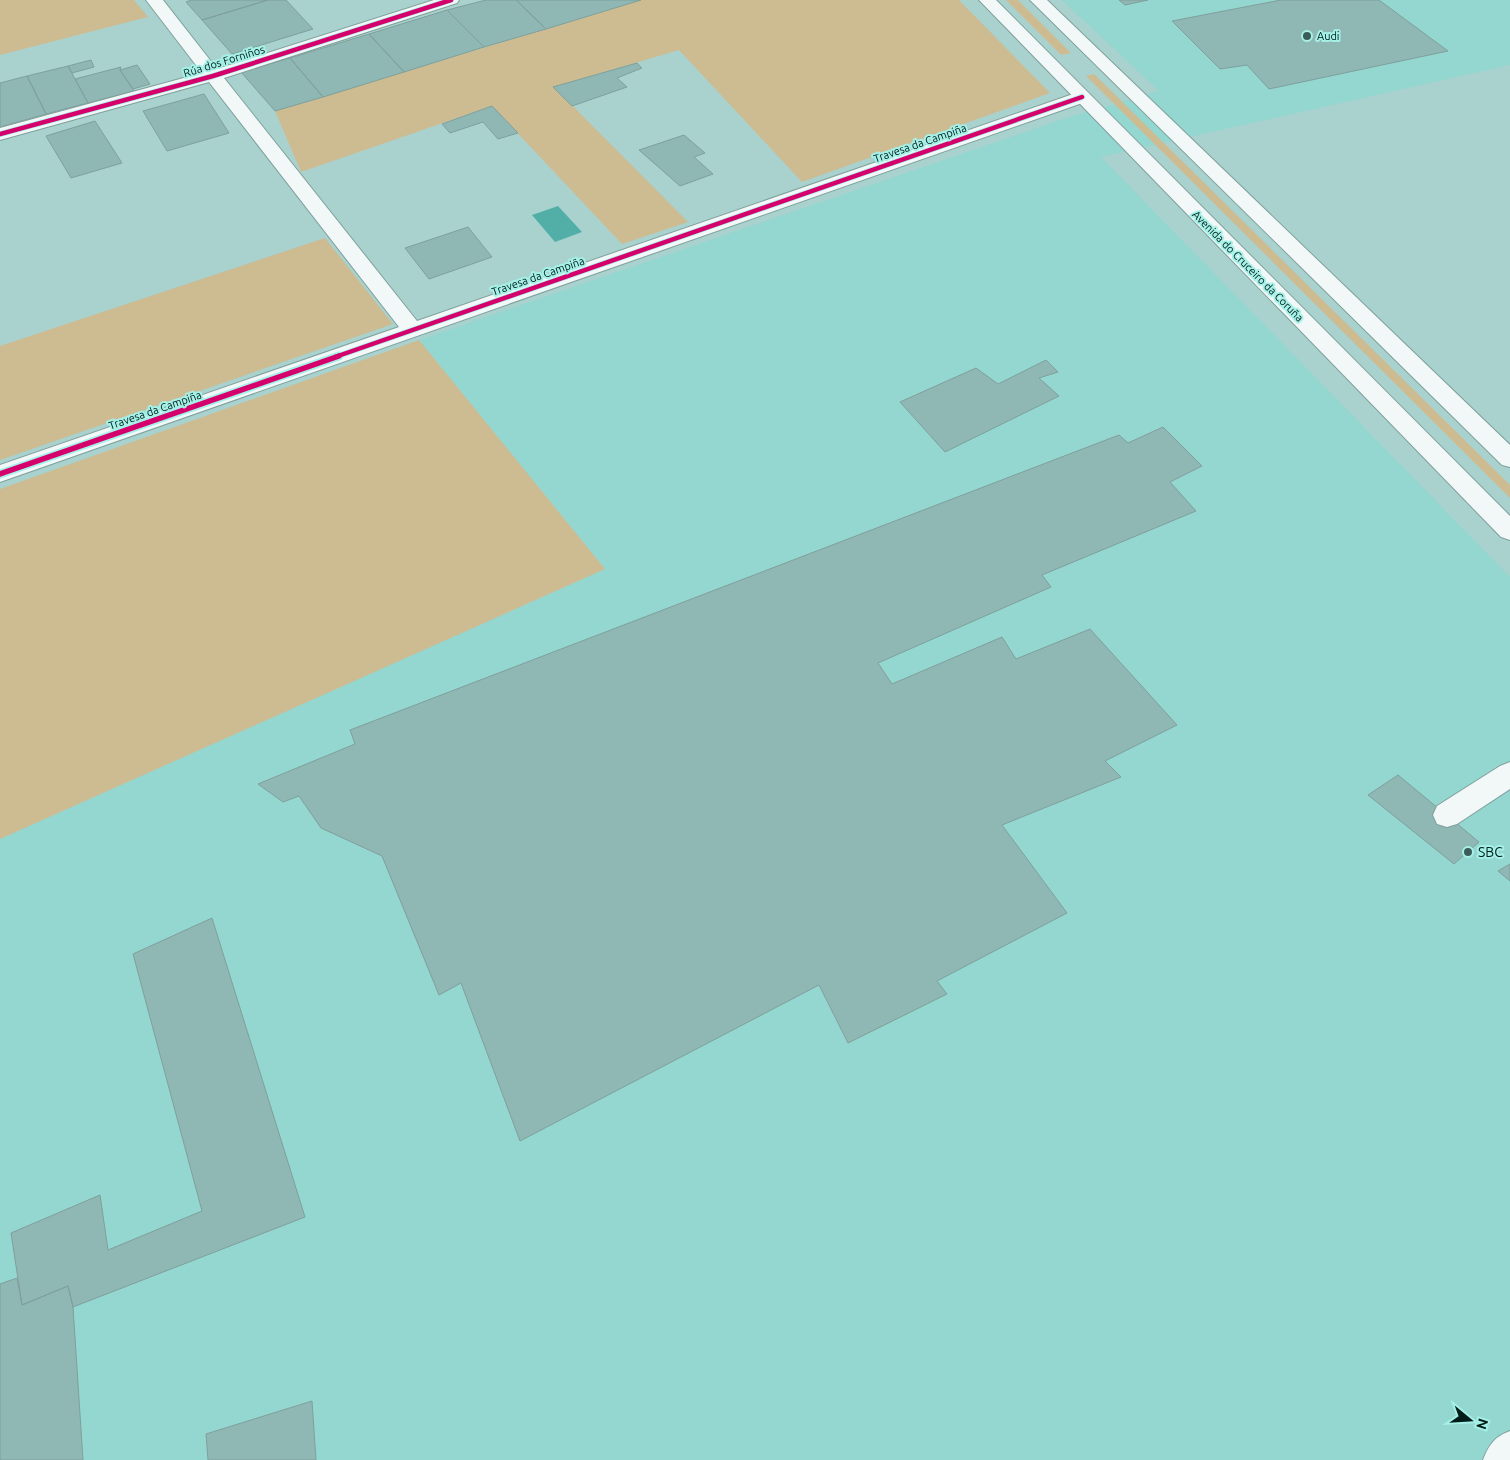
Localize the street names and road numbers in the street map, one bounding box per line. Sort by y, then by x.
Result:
street label: Rúa dos Forniños [182,43,266,79]
street label: Travesa da Campiña [872,121,968,165]
street label: Avenida do Cruceiro da Coruña [1190,208,1306,324]
street label: Travesa da Campiña [490,254,586,298]
street label: Travesa da Campiña [107,388,203,432]

